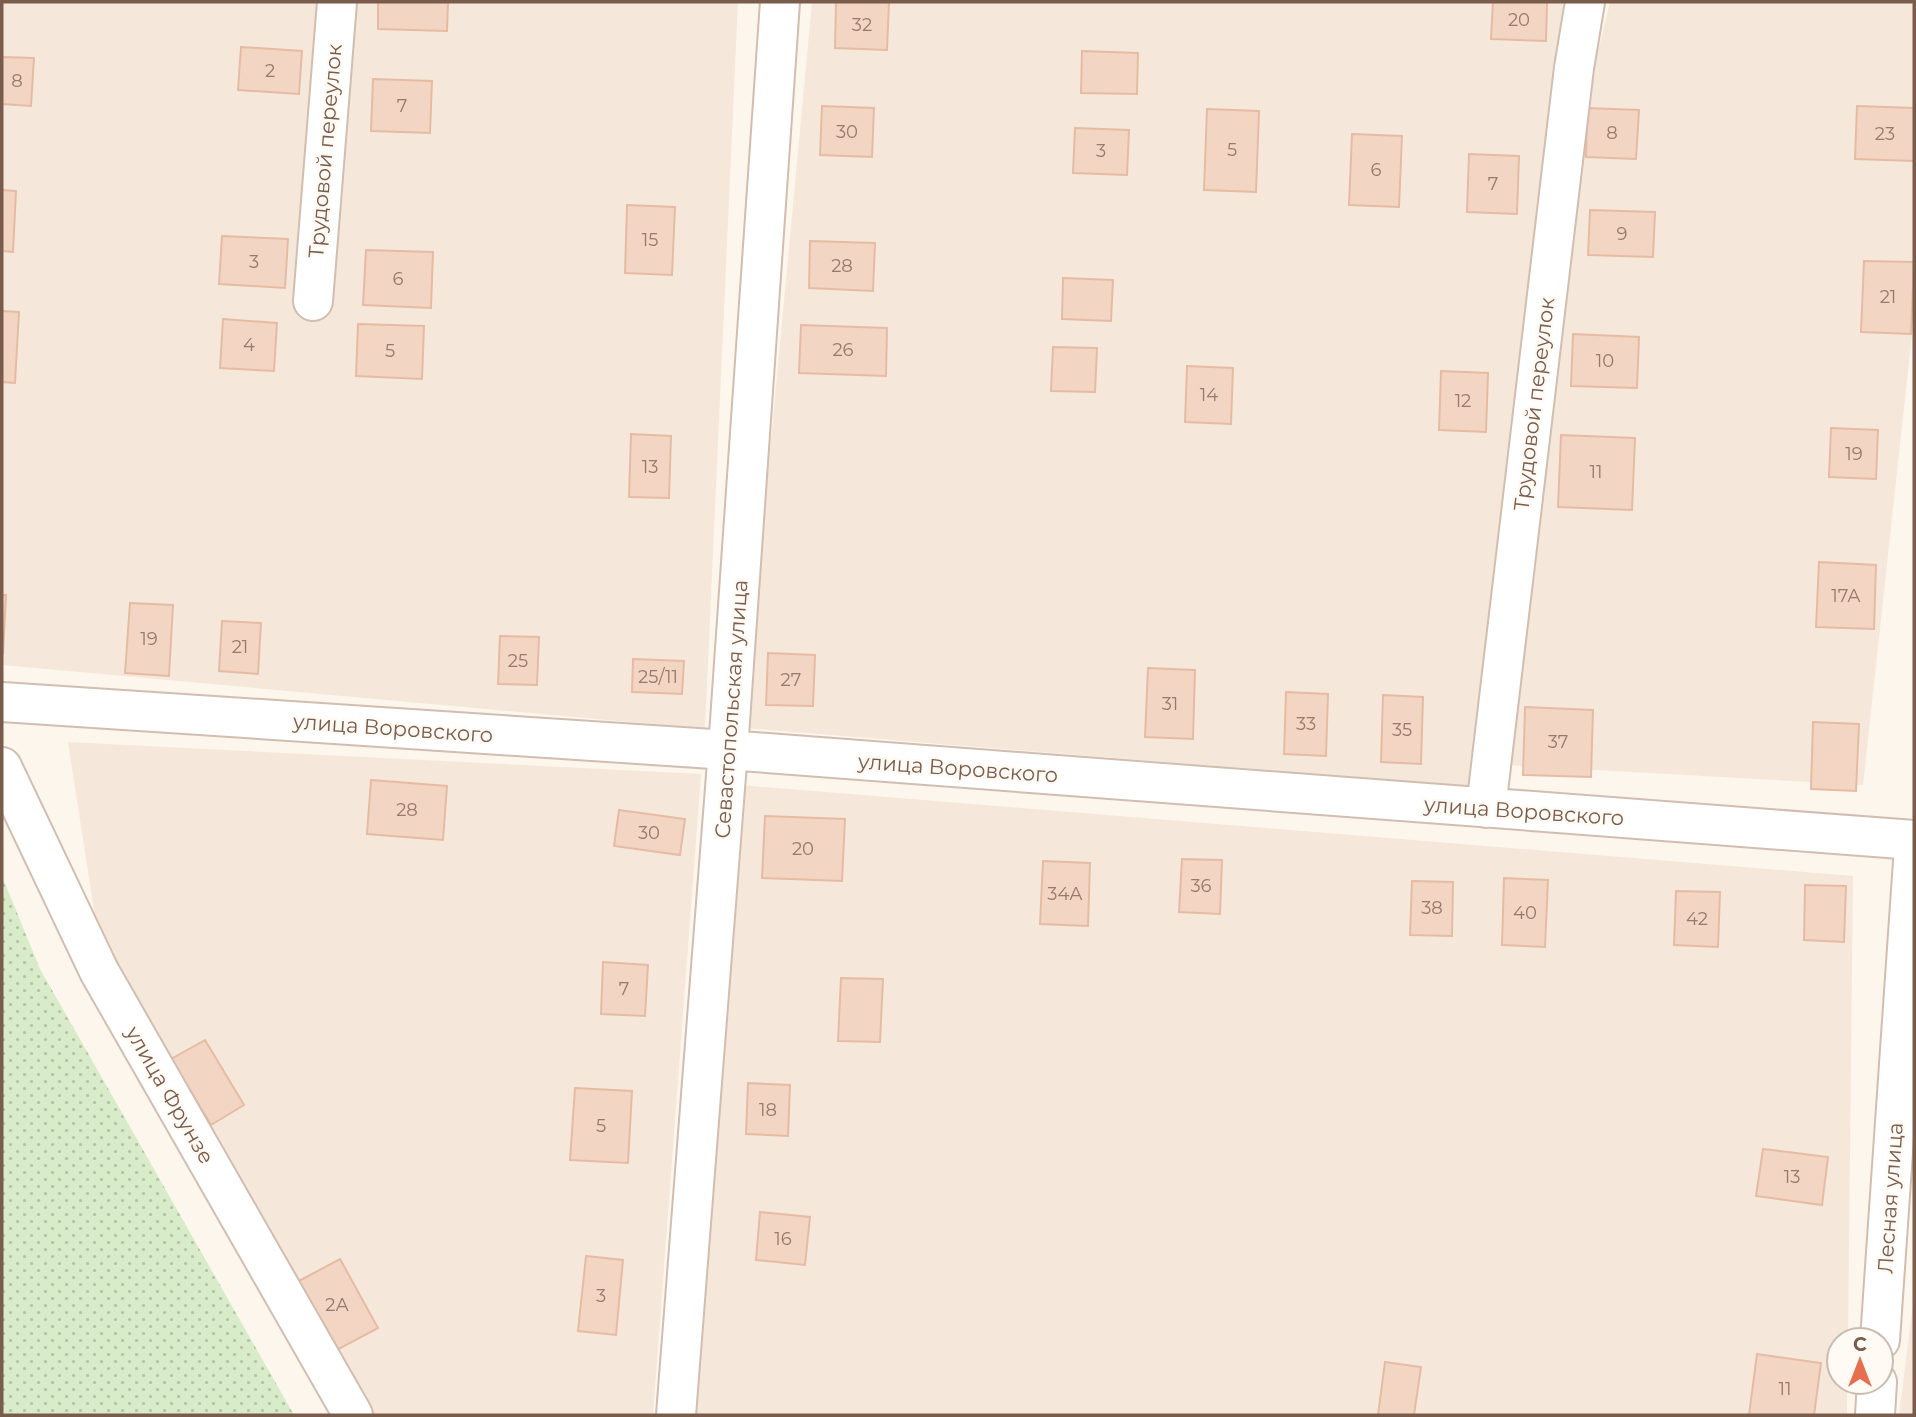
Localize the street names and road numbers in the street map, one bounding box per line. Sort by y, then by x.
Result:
street label: Трудовой переулок [303,43,347,259]
street label: Трудовой переулок [1509,296,1559,512]
street label: Севастопольская улица [709,579,753,839]
street label: улица Воровского [291,708,494,747]
street label: улица Воровского [856,748,1059,787]
street label: улица Воровского [1422,791,1625,830]
street label: улица Фрунзе [120,1021,219,1168]
street label: Лесная улица [1872,1122,1908,1274]

